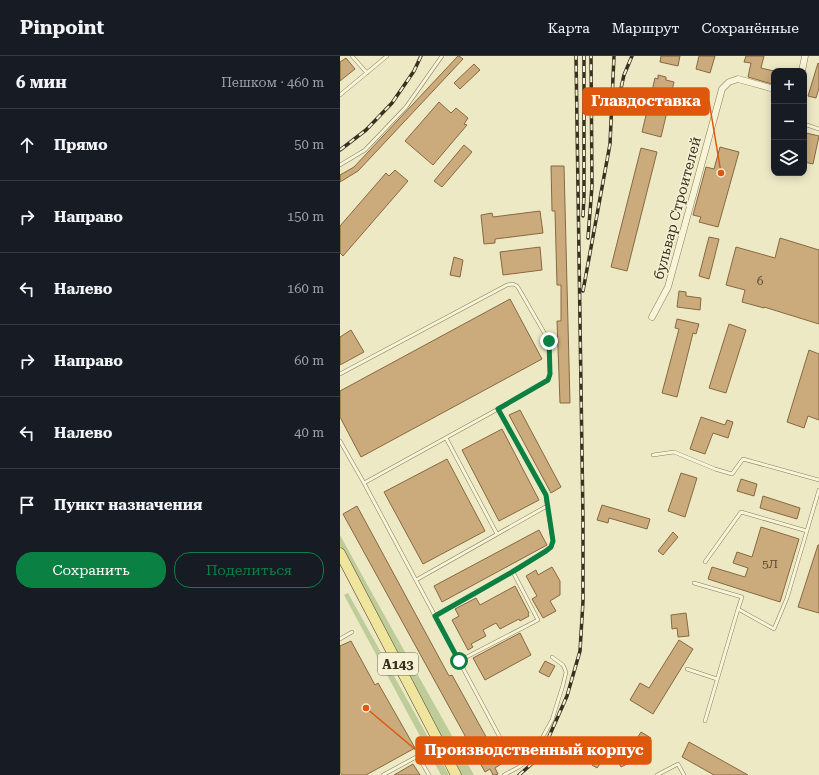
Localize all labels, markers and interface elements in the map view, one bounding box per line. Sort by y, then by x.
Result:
text: Pinpoint [20,16,104,39]
text: Карта [548,20,590,36]
text: Маршрут [612,20,680,36]
text: Сохранённые [702,20,799,36]
map controls [771,68,807,176]
button: + [771,68,807,104]
text: 6 мин [16,72,67,92]
text: Пешком · 460 m [221,75,324,90]
callout: Главдоставка [583,88,709,115]
text: Главдоставка [591,92,701,110]
button: − [771,104,807,140]
icon: ahead [16,134,38,156]
street label: бульвар Строителей [650,135,704,281]
text: Прямо [54,136,108,154]
text: 50 m [294,137,324,152]
button: layers [771,140,807,176]
icon: right [16,206,38,228]
text: Направо [54,208,123,226]
text: 150 m [287,209,324,224]
house number: 6 [757,274,764,288]
icon: left [16,278,38,300]
text: Налево [54,280,113,298]
text: 160 m [287,281,324,296]
route end [540,332,558,350]
icon: right [16,350,38,372]
text: Направо [54,352,123,370]
text: 60 m [294,353,324,368]
icon: left [16,422,38,444]
text: Налево [54,424,113,442]
text: 40 m [294,425,324,440]
icon: arrive [16,494,38,516]
text: Пункт назначения [54,496,202,514]
button: Сохранить [16,552,166,588]
button: Поделиться [174,552,324,588]
house number: 5Л [762,557,778,571]
route start [450,652,468,670]
road number: А143 [378,653,418,675]
callout: Производственный корпус [416,737,651,764]
text: Производственный корпус [424,741,644,759]

